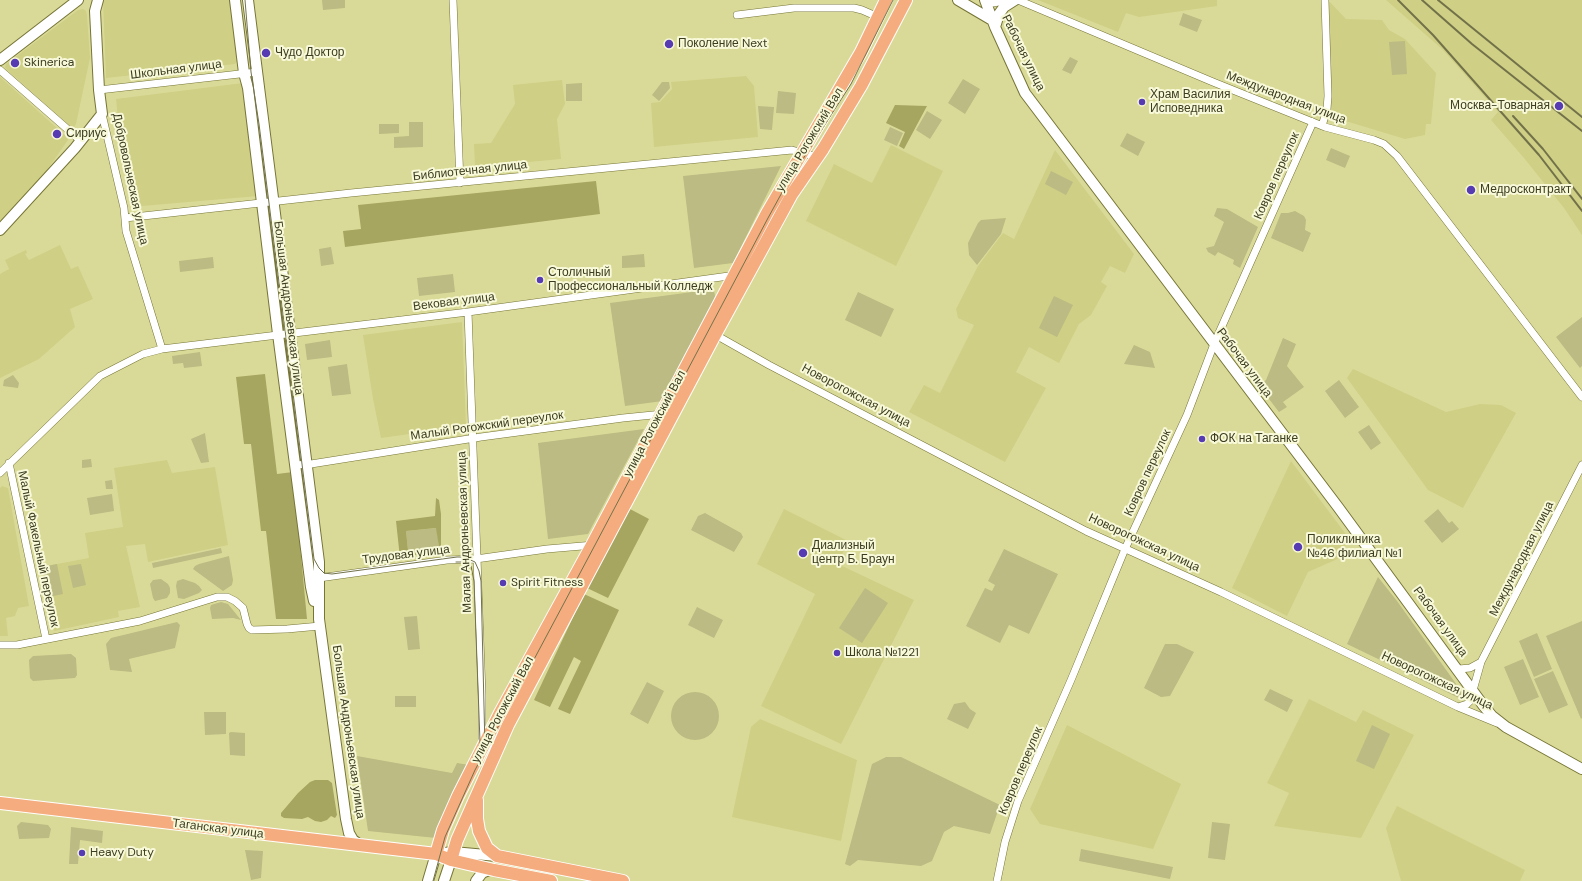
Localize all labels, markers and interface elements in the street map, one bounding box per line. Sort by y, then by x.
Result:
street label: Рабочая улица [998,12,1048,94]
place label: Поколение Next [678,37,767,51]
marker: Поколение Next [663,38,675,50]
place label: Чудо Доктор [275,46,344,60]
marker: Чудо Доктор [260,47,272,59]
place label: Skinerica [24,56,74,70]
marker: Skinerica [9,57,21,69]
street label: Школьная улица [129,57,223,83]
street label: Международная улица [1224,69,1348,127]
street label: улица Рогожский Вал [773,85,847,195]
place label: Храм Василия Исповедника [1150,88,1230,116]
marker: Храм Василия Исповедника [1137,97,1147,107]
place label: Москва-Товарная [1450,99,1550,113]
marker: Москва-Товарная [1553,100,1565,112]
street label: Добровольческая улица [109,112,151,246]
place label: Сириус [66,127,107,141]
marker: Сириус [51,128,63,140]
street label: Ковров переулок [1251,130,1303,222]
street label: Библиотечная улица [412,158,528,184]
place label: Медросконтракт [1480,183,1571,197]
marker: Медросконтракт [1465,184,1477,196]
street label: Большая Андроньевская улица [270,220,306,396]
place label: Столичный Профессиональный Колледж [548,266,712,294]
marker: Столичный Профессиональный Колледж [535,275,545,285]
street label: Вековая улица [412,290,496,314]
street label: Рабочая улица [1213,325,1275,401]
street label: Новорогожская улица [799,361,913,431]
street label: улица Рогожский Вал [621,368,689,480]
street label: Малый Рогожский переулок [410,408,564,444]
street label: Ковров переулок [1122,427,1174,519]
place label: ФОК на Таганке [1210,432,1298,446]
marker: ФОК на Таганке [1197,434,1207,444]
street label: Малая Андроньевская улица [455,451,475,613]
street label: Малый Факельный переулок [14,470,62,628]
street label: Международная улица [1487,499,1557,619]
street label: Новорогожская улица [1086,511,1202,575]
place label: Поликлиника №46 филиал №1 [1307,533,1402,561]
place label: Диализный центр Б. Браун [812,539,895,567]
marker: Поликлиника №46 филиал №1 [1292,541,1304,553]
street label: Трудовая улица [361,542,451,568]
marker: Диализный центр Б. Браун [797,547,809,559]
place label: Spirit Fitness [511,576,583,590]
marker: Spirit Fitness [498,578,508,588]
street label: Рабочая улица [1410,584,1470,660]
street label: Большая Андроньевская улица [329,644,367,820]
place label: Школа №1221 [845,646,919,660]
marker: Школа №1221 [832,648,842,658]
street label: Новорогожская улица [1379,649,1495,713]
street label: улица Рогожский Вал [469,654,537,766]
street label: Ковров переулок [996,725,1046,817]
street label: Таганская улица [172,816,264,842]
place label: Heavy Duty [90,846,154,860]
marker: Heavy Duty [77,848,87,858]

